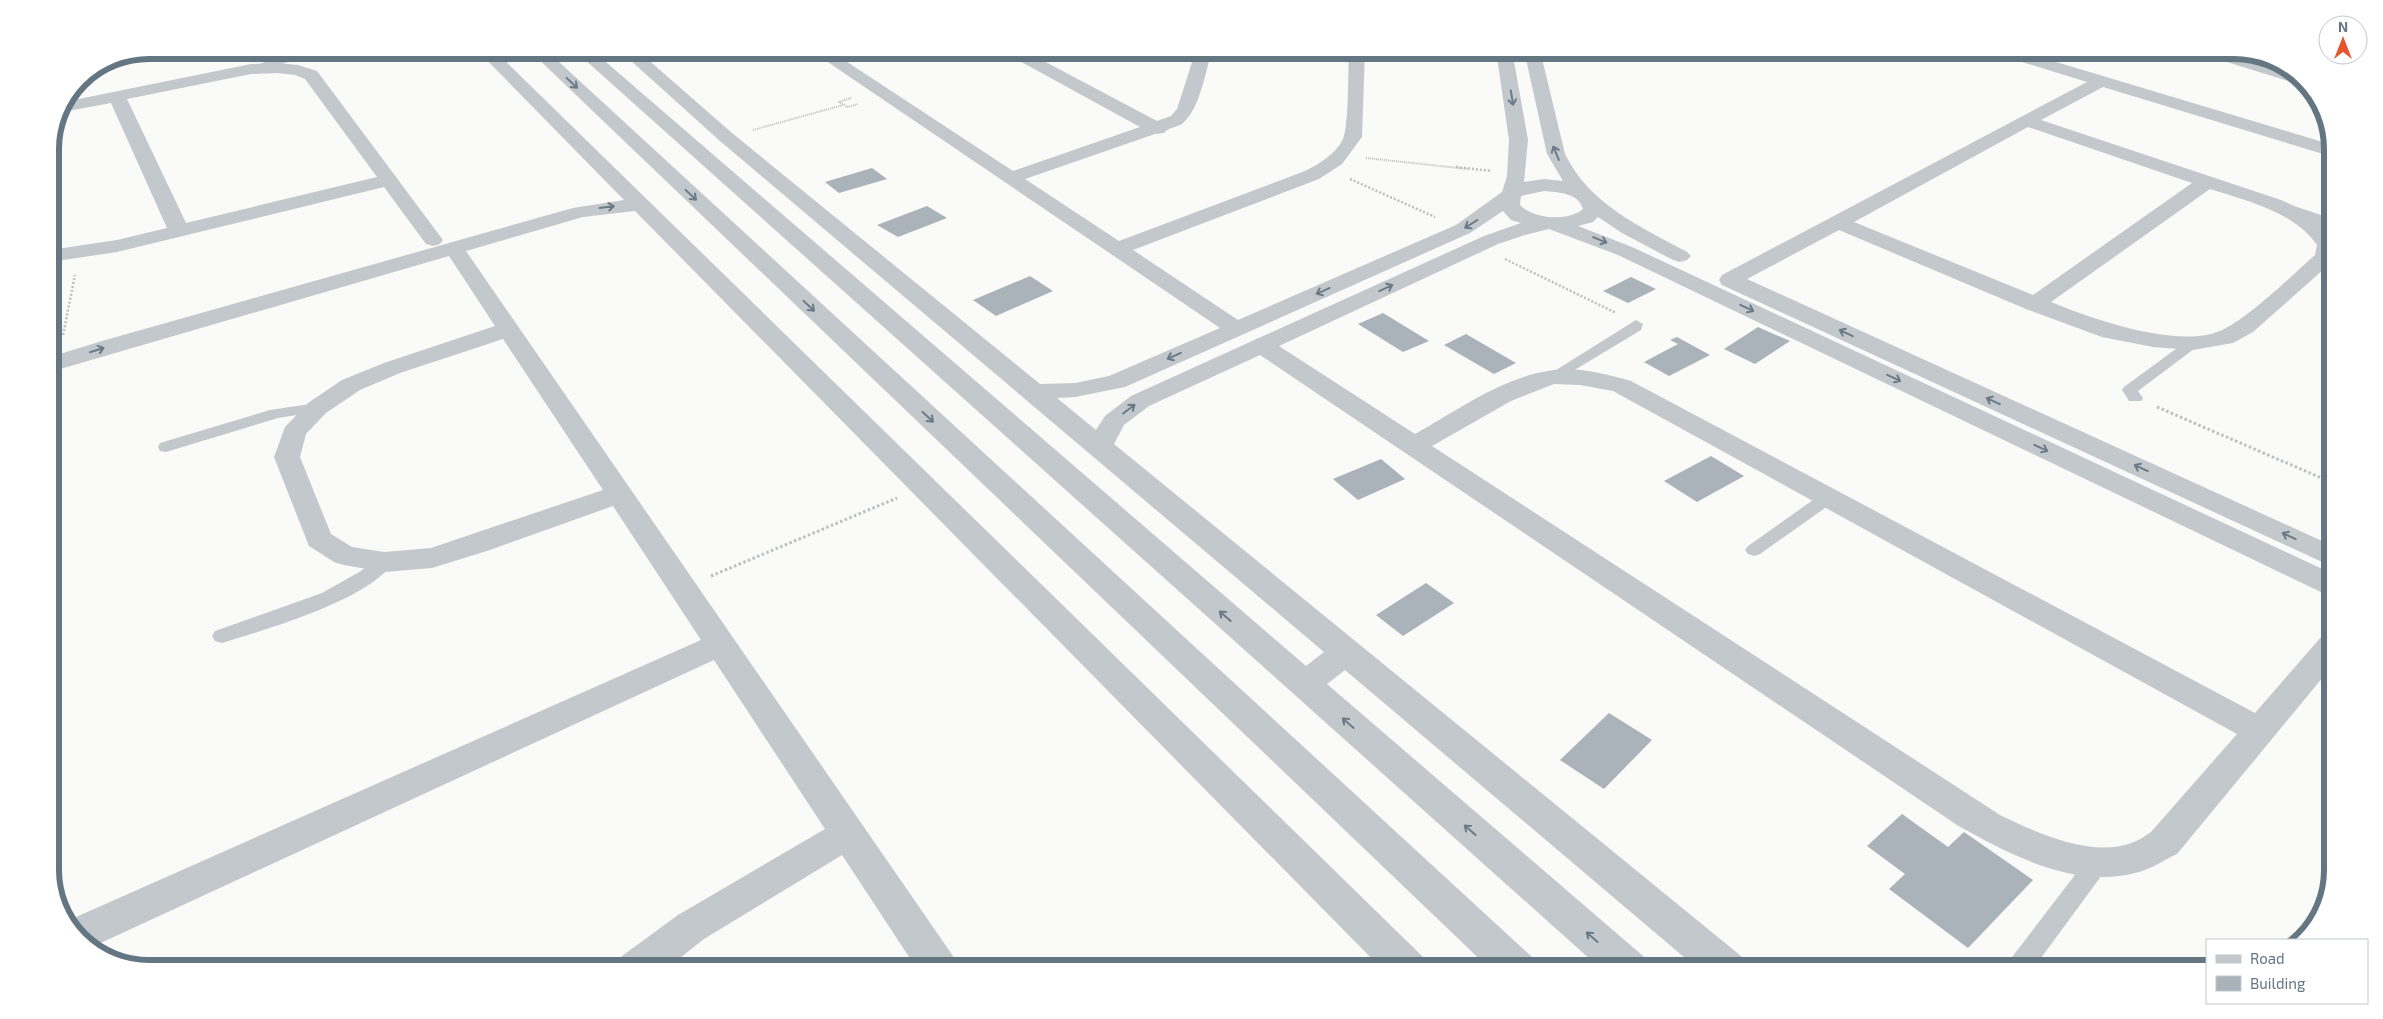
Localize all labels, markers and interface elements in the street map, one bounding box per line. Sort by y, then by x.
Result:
north arrow [2318,15,2368,65]
text: N [2338,18,2348,35]
one-way arrow [566,77,579,89]
one-way arrow [1507,90,1517,106]
one-way arrow [1551,146,1560,162]
one-way arrow [684,189,697,201]
one-way arrow [598,202,614,212]
one-way arrow [1465,220,1479,230]
one-way arrow [1592,236,1607,245]
one-way arrow [1378,283,1393,293]
one-way arrow [1316,286,1331,296]
one-way arrow [803,300,815,312]
one-way arrow [1740,304,1755,314]
one-way arrow [1839,327,1854,337]
one-way arrow [88,345,104,354]
one-way arrow [1167,352,1182,362]
one-way arrow [1886,374,1901,383]
one-way arrow [1986,395,2001,405]
one-way arrow [1122,404,1136,414]
one-way arrow [921,411,934,423]
one-way arrow [2033,443,2048,453]
one-way arrow [2134,463,2149,473]
one-way arrow [2282,531,2297,541]
one-way arrow [1219,610,1232,622]
one-way arrow [1341,718,1354,729]
one-way arrow [1464,825,1477,836]
one-way arrow [1586,931,1599,943]
legend [2206,939,2368,1004]
text: Road [2250,949,2285,967]
text: Building [2250,974,2306,992]

